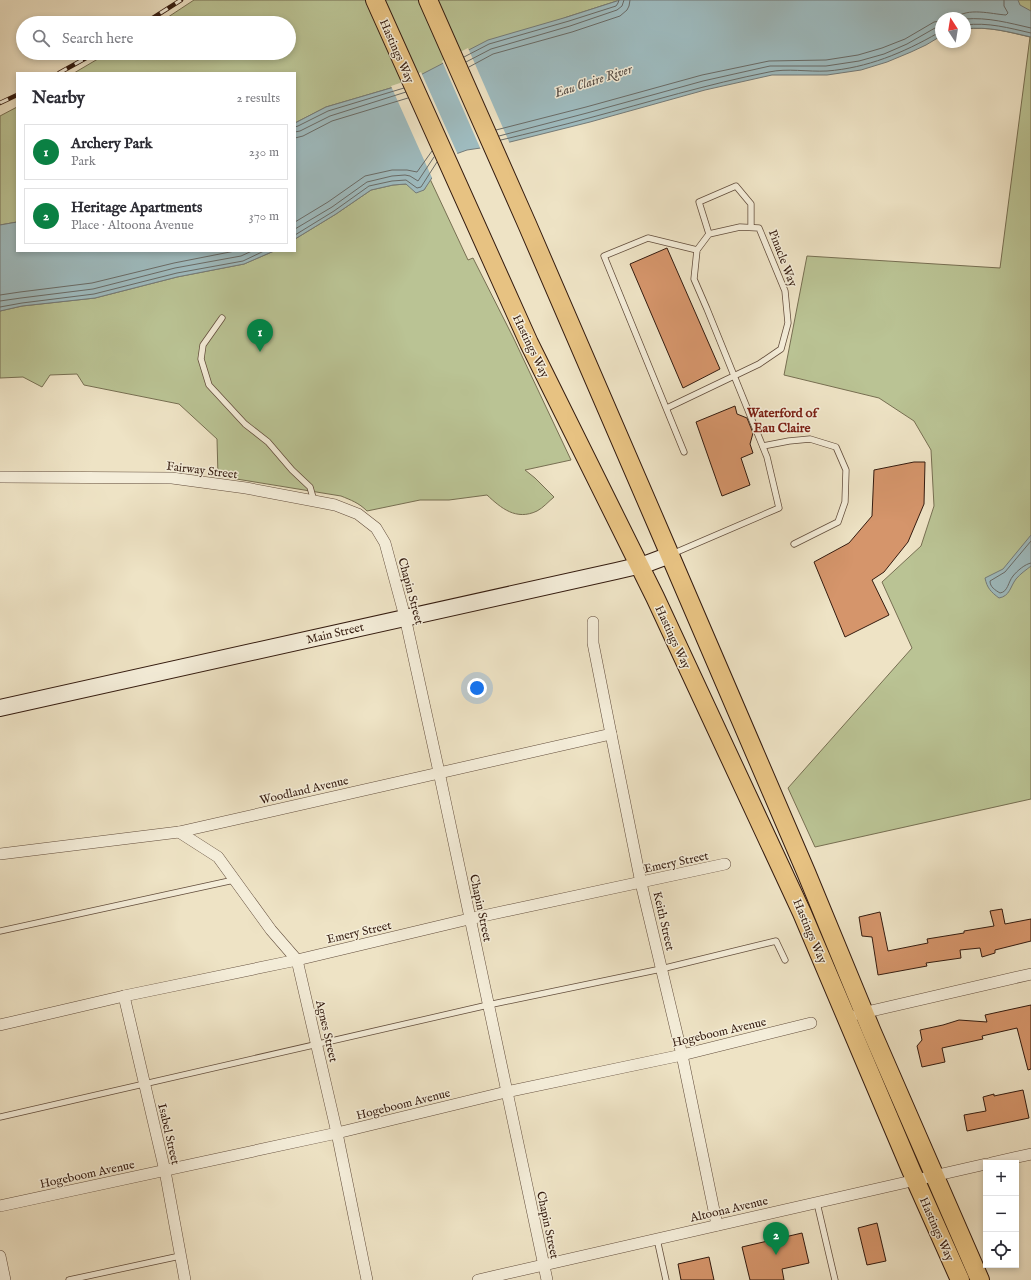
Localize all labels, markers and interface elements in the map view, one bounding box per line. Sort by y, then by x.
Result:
north arrow [935,12,971,48]
search box [16,16,296,60]
street label: Hastings Way [376,17,417,86]
icon: search [30,27,52,49]
text: Search here [62,29,133,48]
water label: Eau Claire River [552,61,635,102]
text: Nearby [32,88,85,109]
text: 2 results [236,90,280,107]
text: Archery Park [71,134,153,153]
text: 1 [44,144,48,161]
text: 230 m [249,144,279,161]
text: Park [71,153,96,170]
text: Heritage Apartments [71,198,202,217]
text: 2 [43,208,49,225]
text: 370 m [249,208,279,225]
text: Place · Altoona Avenue [71,217,194,234]
street label: Pinacle Way [765,228,800,289]
street label: Hastings Way [509,312,552,380]
pin: 1 [247,319,273,352]
district label: Waterford of Eau Claire [746,405,819,437]
street label: Fairway Street [166,459,238,482]
street label: Chapin Street [393,556,427,626]
street label: Hastings Way [651,603,694,671]
street label: Main Street [305,620,365,647]
your location [467,678,487,698]
street label: Woodland Avenue [258,773,350,808]
street label: Emery Street [642,848,710,877]
street label: Chapin Street [465,873,495,943]
street label: Keith Street [649,890,678,952]
street label: Hastings Way [789,897,830,966]
street label: Emery Street [325,918,393,947]
street label: Agnes Street [312,998,341,1064]
street label: Hogeboom Avenue [670,1014,768,1051]
street label: Hogeboom Avenue [354,1085,452,1123]
street label: Isabel Street [154,1102,183,1166]
street label: Hogeboom Avenue [38,1157,136,1192]
map controls [983,1160,1019,1268]
button: + [983,1160,1019,1196]
street label: Chapin Street [532,1190,562,1260]
street label: Altoona Avenue [688,1193,770,1226]
street label: Hastings Way [916,1195,957,1264]
button: − [983,1196,1019,1232]
pin: 2 [763,1222,789,1255]
button: locate [983,1232,1019,1268]

